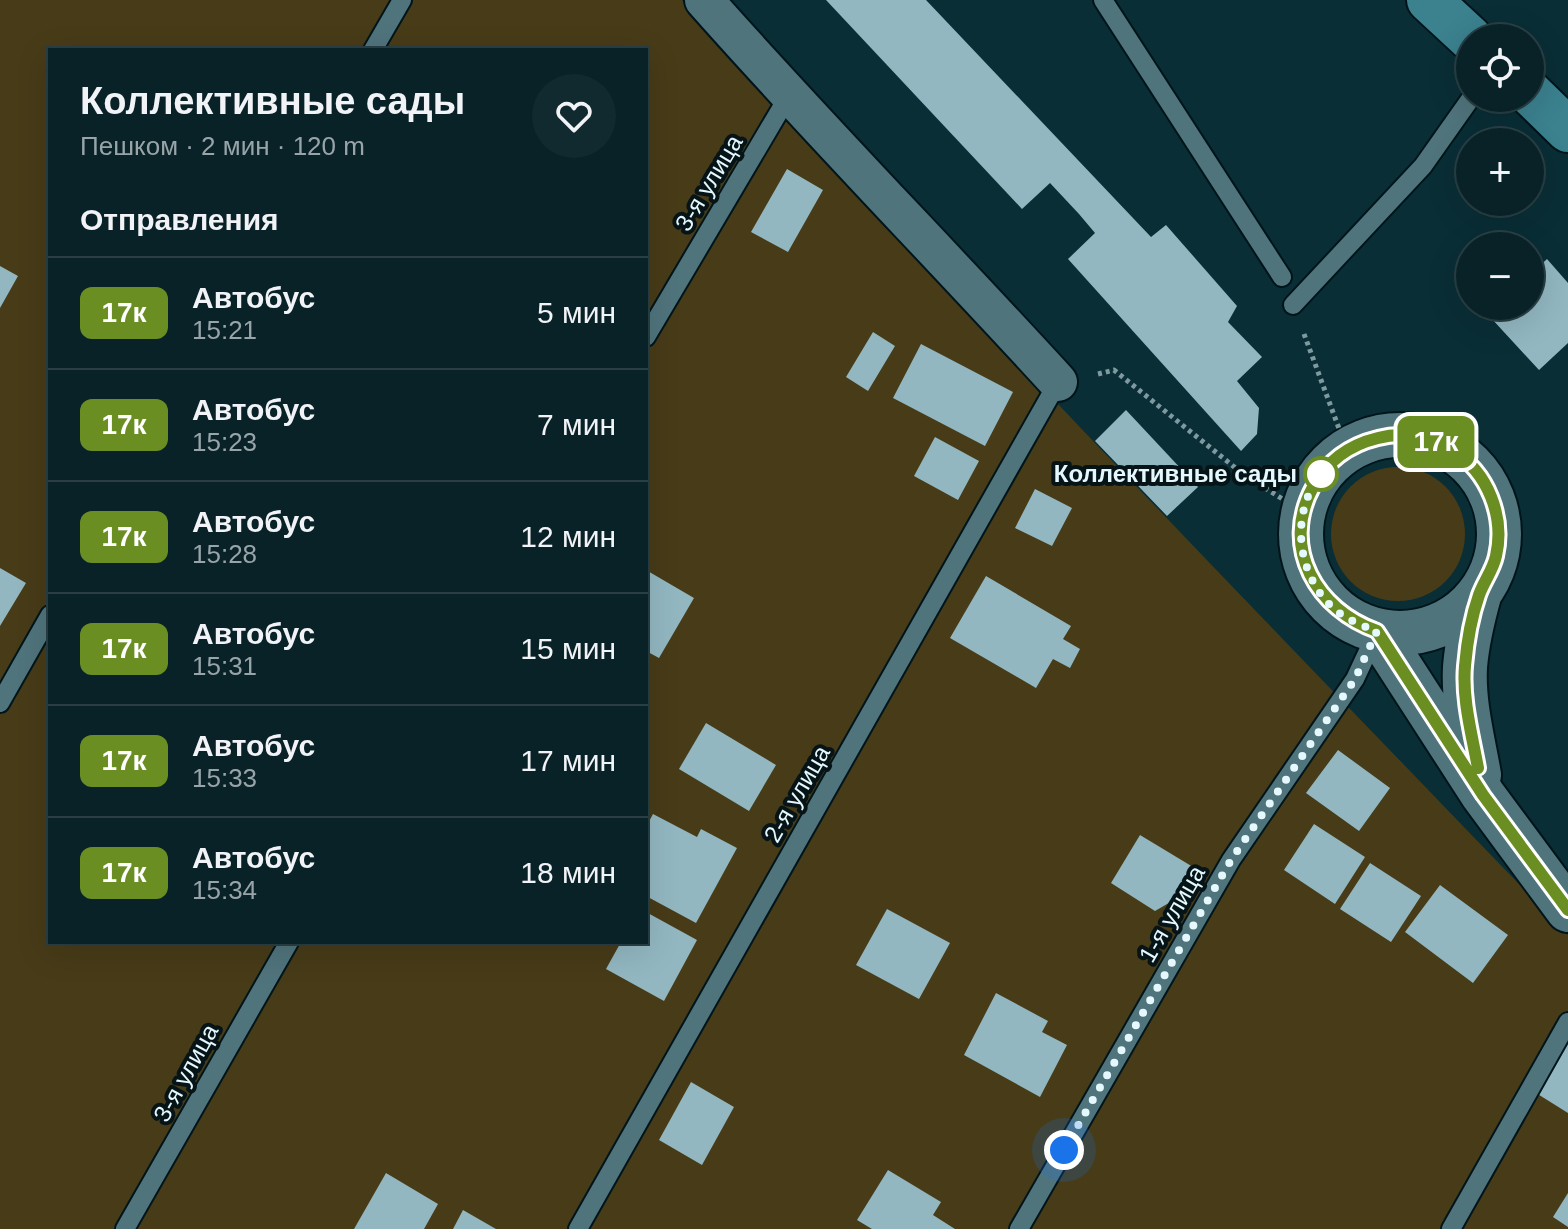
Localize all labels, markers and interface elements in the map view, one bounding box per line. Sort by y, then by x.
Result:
map controls [1456,24,1544,320]
button: locate [1456,24,1544,112]
button: heart [532,74,616,158]
text: Коллективные сады [80,80,465,122]
button: + [1456,128,1544,216]
street label: 3-я улица [669,129,748,236]
text: Пешком · 2 мин · 120 m [80,131,365,161]
text: Отправления [80,203,279,236]
button: − [1456,232,1544,320]
text: Автобус [192,281,315,314]
text: 5 мин [537,296,616,329]
text: 17к [101,297,147,328]
text: 15:21 [192,315,257,345]
text: Автобус [192,393,315,426]
text: 7 мин [537,408,616,441]
text: 17к [101,409,147,440]
line badge: 17к [1390,416,1482,468]
text: 17к [1413,426,1459,457]
text: 15:23 [192,427,257,457]
marker: Коллективные сады [1304,457,1338,491]
place label: Коллективные сады [1054,460,1297,487]
text: Автобус [192,505,315,538]
text: 12 мин [520,520,616,553]
text: 17к [101,521,147,552]
text: 15:28 [192,539,257,569]
text: Автобус [192,617,315,650]
text: 15 мин [520,632,616,665]
text: 17к [101,633,147,664]
text: 15:31 [192,651,257,681]
text: Автобус [192,729,315,762]
street label: 2-я улица [758,740,835,847]
text: 17 мин [520,744,616,777]
text: 17к [101,745,147,776]
text: 15:33 [192,763,257,793]
text: Автобус [192,841,315,874]
text: 18 мин [520,856,616,889]
text: 17к [101,857,147,888]
street label: 1-я улица [1133,860,1210,967]
text: 15:34 [192,875,257,905]
street label: 3-я улица [148,1019,224,1126]
your location [1044,1130,1084,1170]

